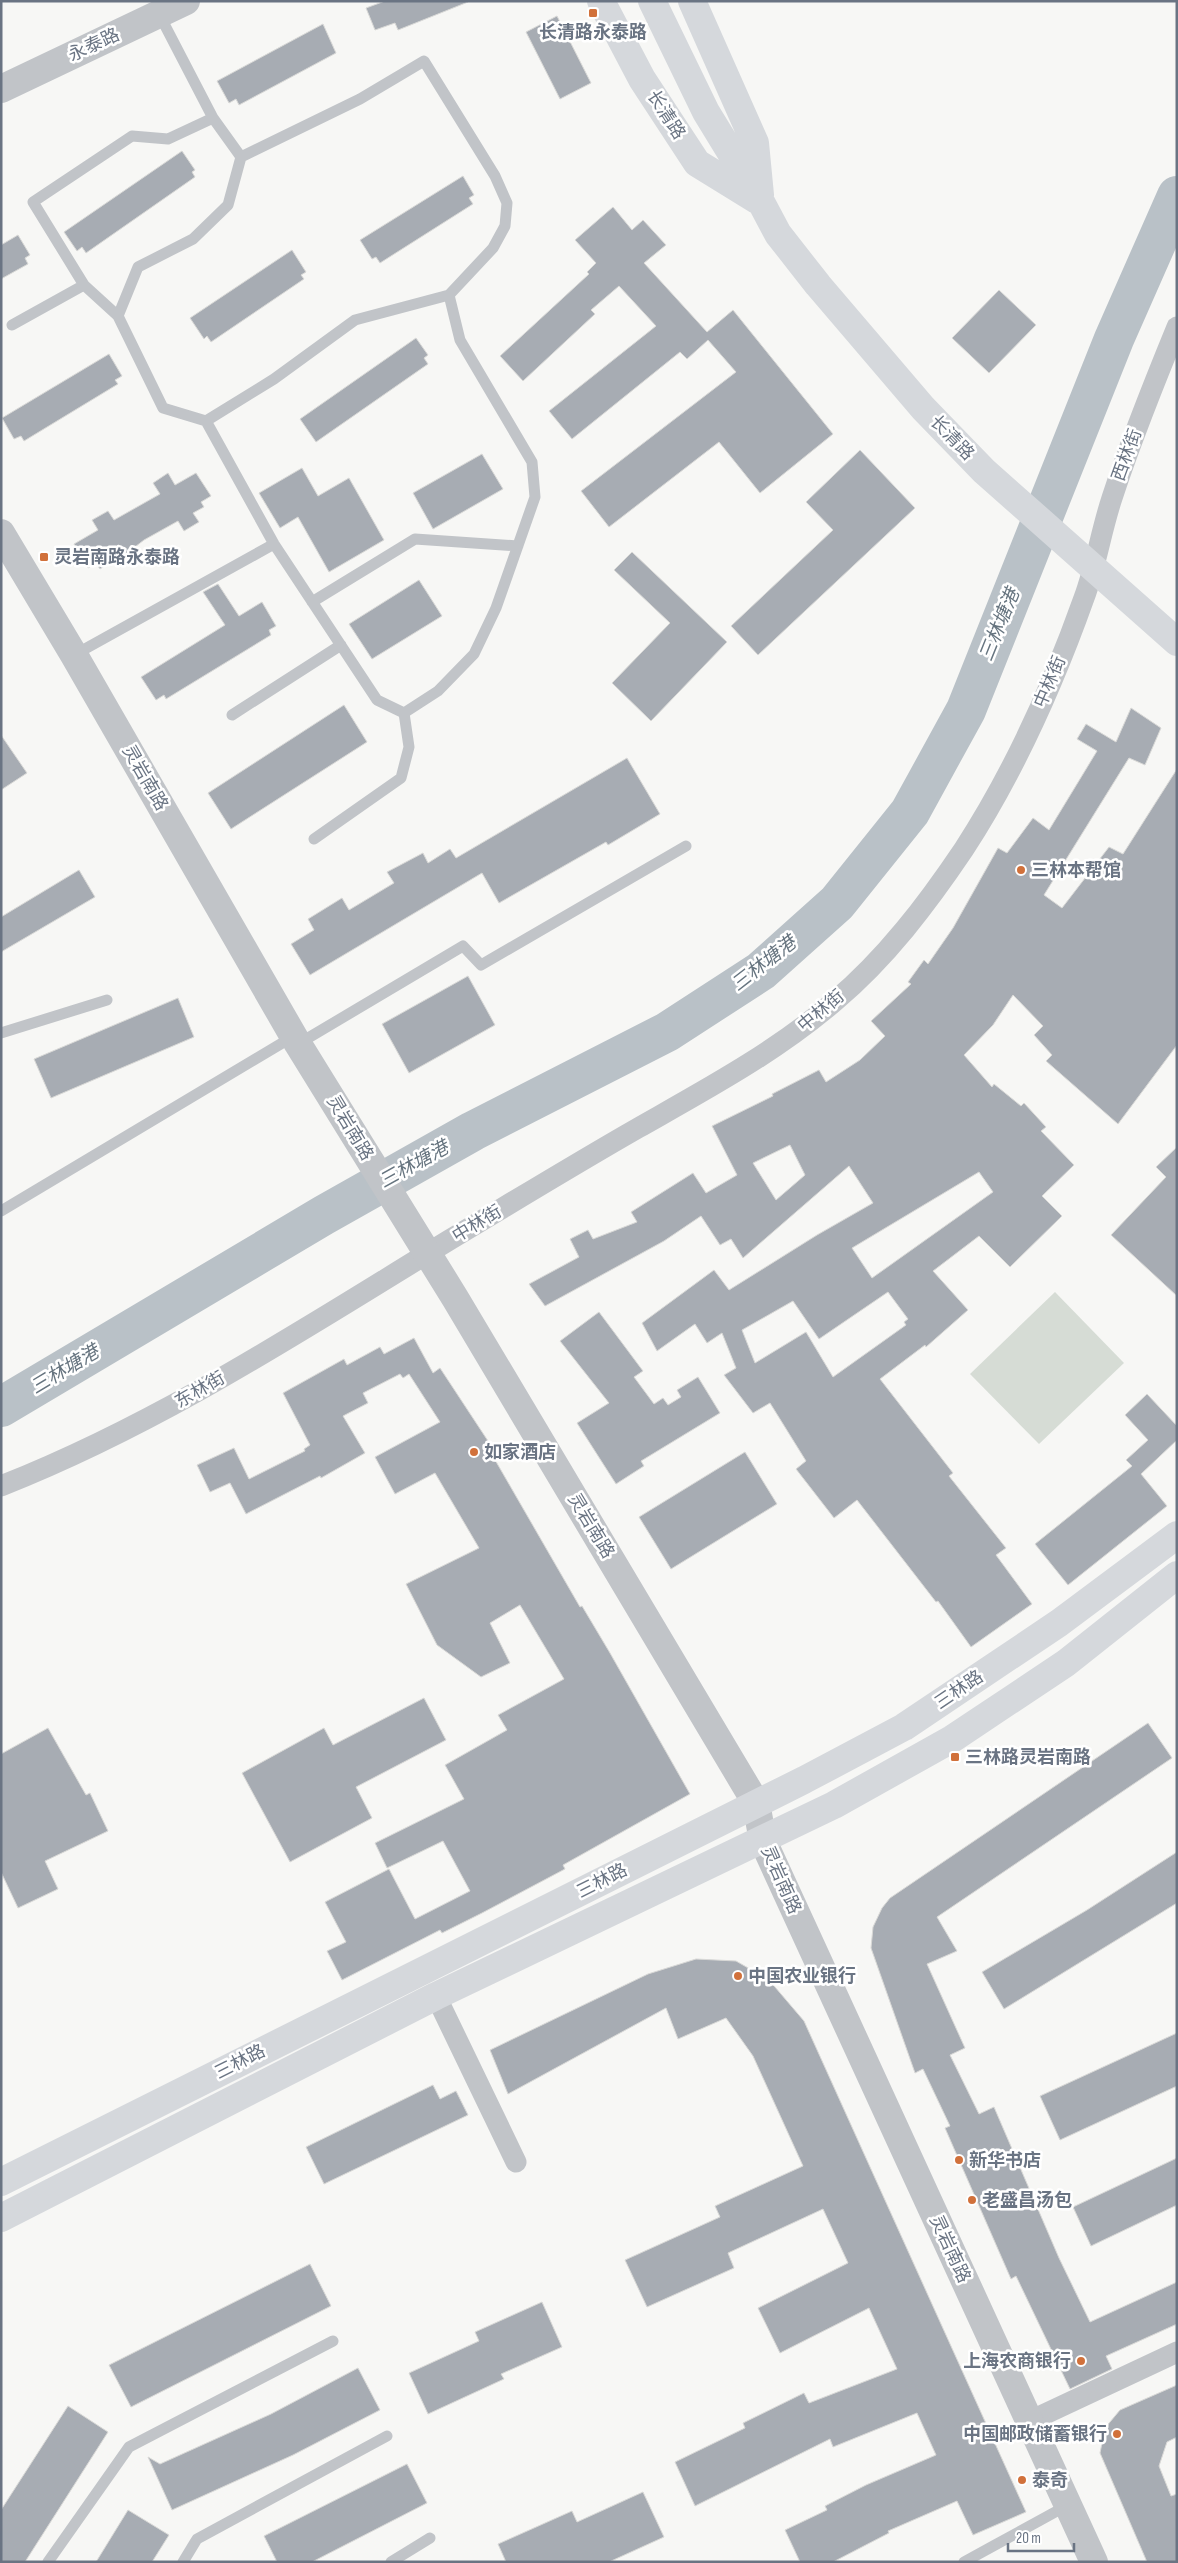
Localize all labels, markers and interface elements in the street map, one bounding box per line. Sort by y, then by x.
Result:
marker: 长清路永泰路 [587,7,599,19]
place label: 长清路永泰路 [539,22,647,43]
street label: 永泰路 [65,24,123,66]
street label: 长清路 [642,87,690,143]
street label: 长清路 [926,411,978,465]
street label: 西林街 [1108,426,1146,484]
place label: 灵岩南路永泰路 [54,547,180,568]
marker: 灵岩南路永泰路 [38,551,50,563]
water label: 三林塘港 [975,583,1026,665]
street label: 中林街 [1030,653,1070,711]
street label: 灵岩南路 [118,742,172,814]
place label: 三林本帮馆 [1031,860,1121,881]
marker: 三林本帮馆 [1015,864,1027,876]
water label: 三林塘港 [727,930,803,996]
street label: 中林街 [794,986,848,1036]
street label: 灵岩南路 [322,1092,378,1164]
water label: 三林塘港 [375,1135,455,1193]
street label: 中林街 [448,1201,506,1247]
water label: 三林塘港 [26,1339,106,1399]
street label: 东林街 [171,1367,229,1413]
place label: 如家酒店 [484,1442,556,1463]
marker: 如家酒店 [468,1446,480,1458]
street label: 灵岩南路 [563,1490,619,1562]
street label: 三林路 [931,1666,987,1714]
place label: 三林路灵岩南路 [965,1747,1091,1768]
marker: 三林路灵岩南路 [949,1751,961,1763]
street label: 灵岩南路 [757,1843,805,1917]
street label: 三林路 [573,1859,631,1903]
place label: 中国农业银行 [748,1965,856,1987]
marker: 中国农业银行 [732,1970,744,1982]
street label: 三林路 [211,2040,269,2084]
place label: 新华书店 [969,2150,1041,2171]
marker: 新华书店 [953,2154,965,2166]
place label: 老盛昌汤包 [982,2190,1072,2211]
marker: 老盛昌汤包 [966,2194,978,2206]
street label: 灵岩南路 [925,2212,975,2286]
place label: 上海农商银行 [963,2350,1071,2372]
marker: 上海农商银行 [1075,2355,1087,2367]
place label: 中国邮政储蓄银行 [963,2423,1107,2445]
marker: 中国邮政储蓄银行 [1111,2428,1123,2440]
place label: 泰奇 [1032,2470,1068,2491]
marker: 泰奇 [1016,2474,1028,2486]
scale bar [1008,2520,1074,2552]
text: 20 m [1016,2529,1041,2548]

